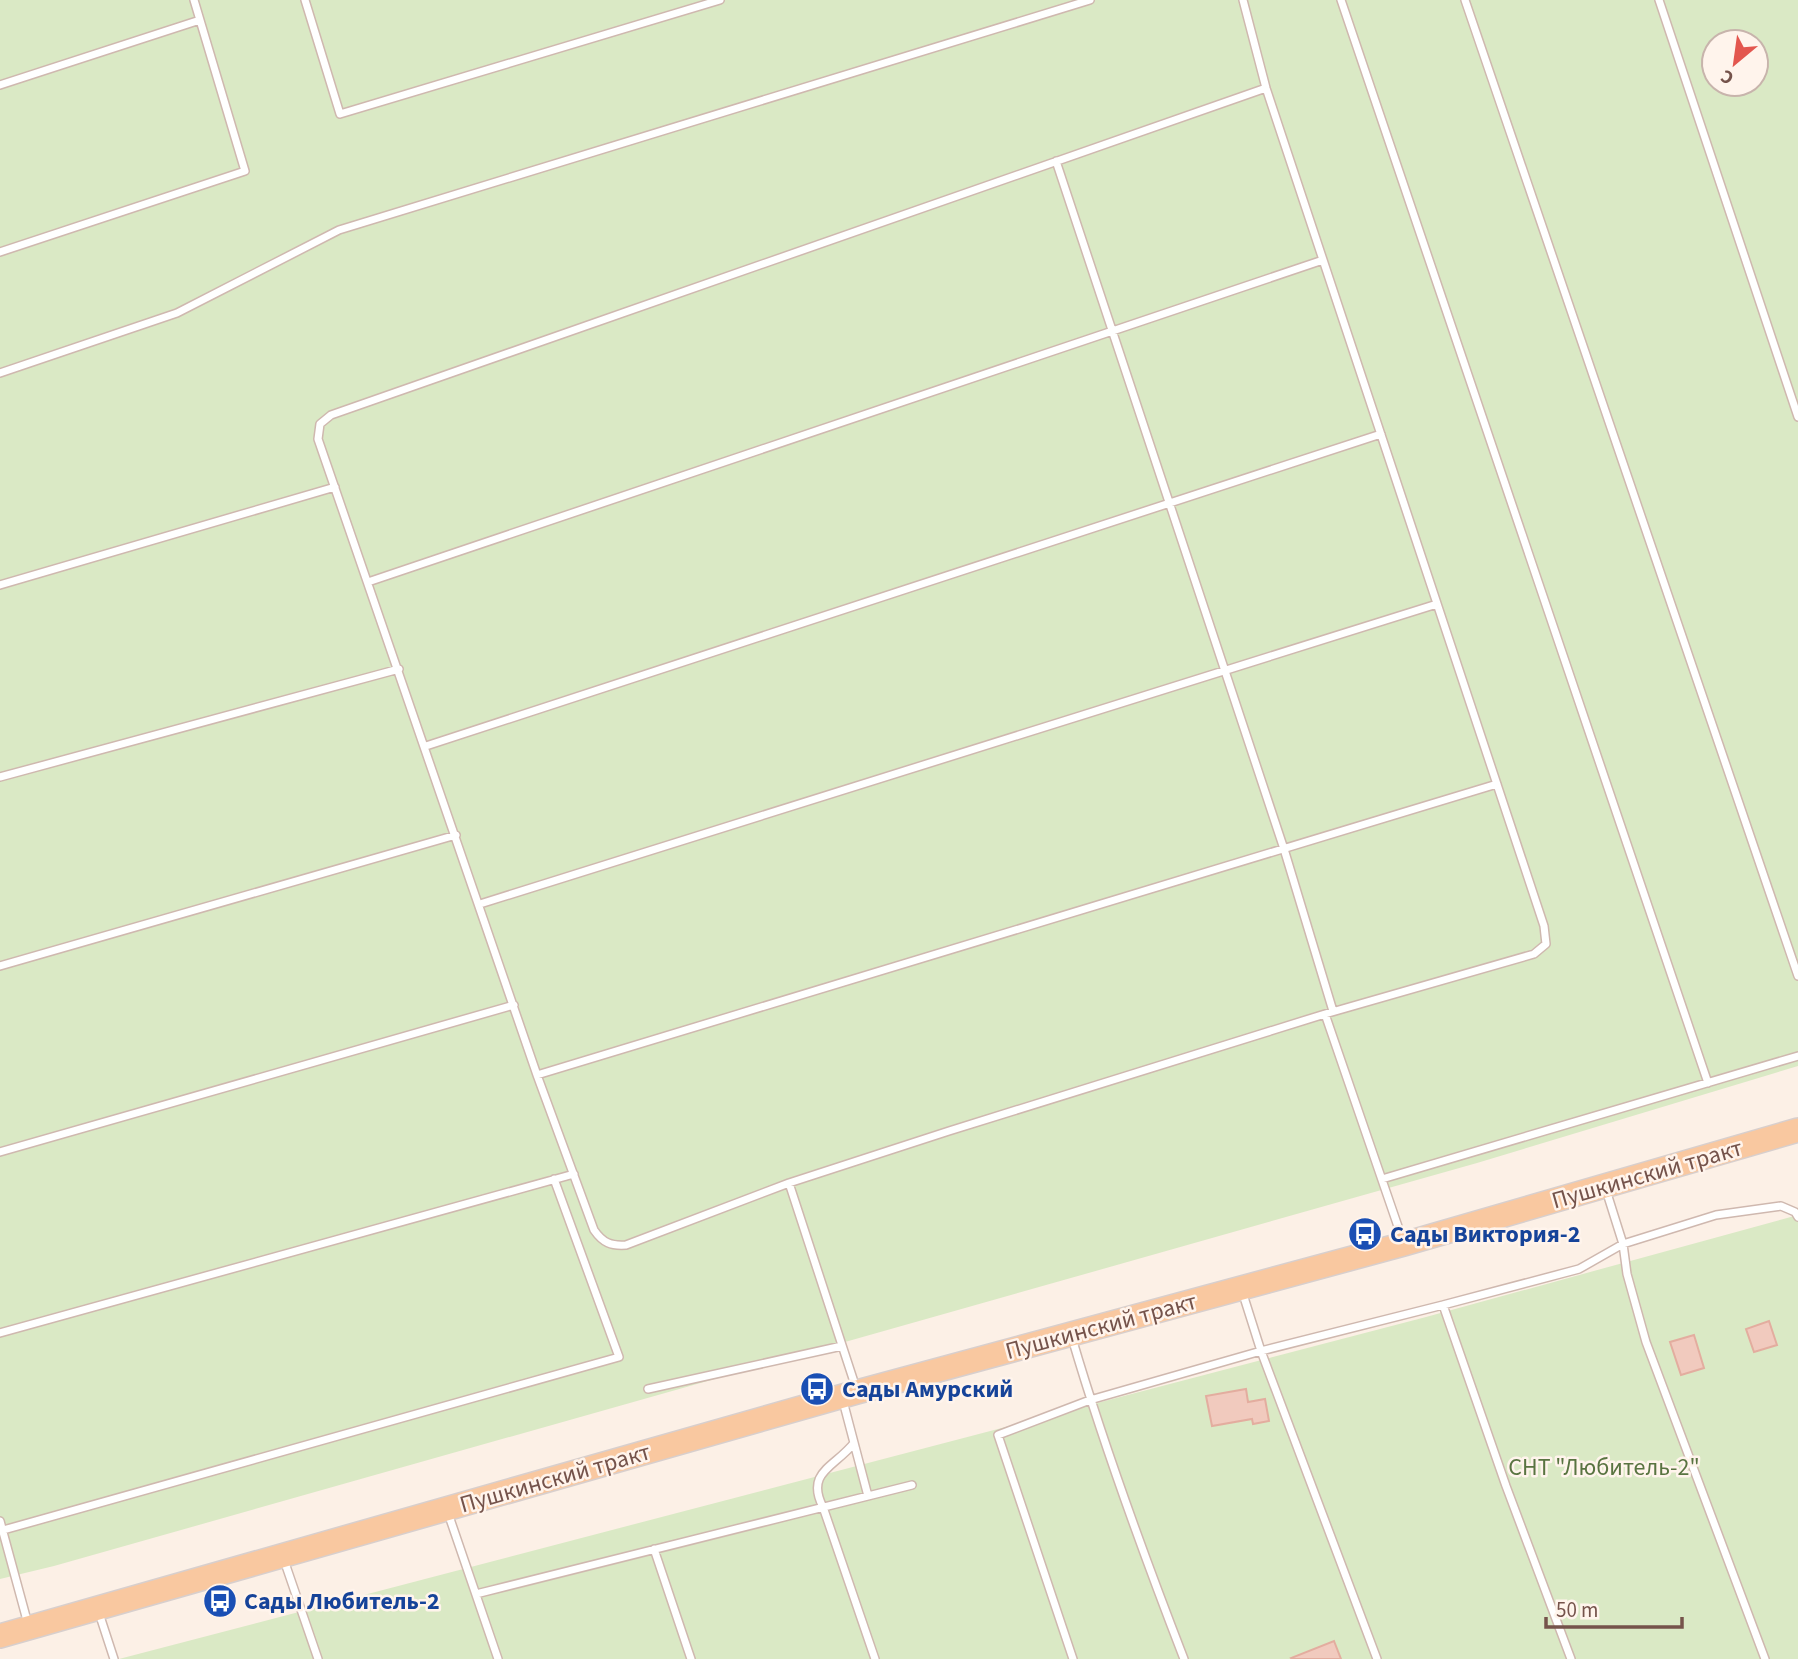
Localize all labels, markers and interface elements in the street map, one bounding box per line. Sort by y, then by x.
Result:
north arrow [1700,28,1770,98]
text: С [1716,62,1739,91]
street label: Пушкинский тракт [1548,1131,1747,1218]
bus stop icon: Сады Виктория-2 [1346,1215,1384,1253]
place label: Сады Виктория-2 [1390,1217,1580,1252]
street label: Пушкинский тракт [1001,1284,1201,1369]
bus stop icon: Сады Амурский [798,1370,836,1408]
place label: Сады Амурский [842,1372,1013,1407]
street label: Пушкинский тракт [456,1435,655,1522]
park label: СНТ "Любитель-2" [1508,1450,1700,1485]
bus stop icon: Сады Любитель-2 [201,1582,239,1620]
place label: Сады Любитель-2 [244,1584,440,1619]
scale bar [1546,1586,1682,1630]
text: 50 m [1556,1595,1598,1625]

